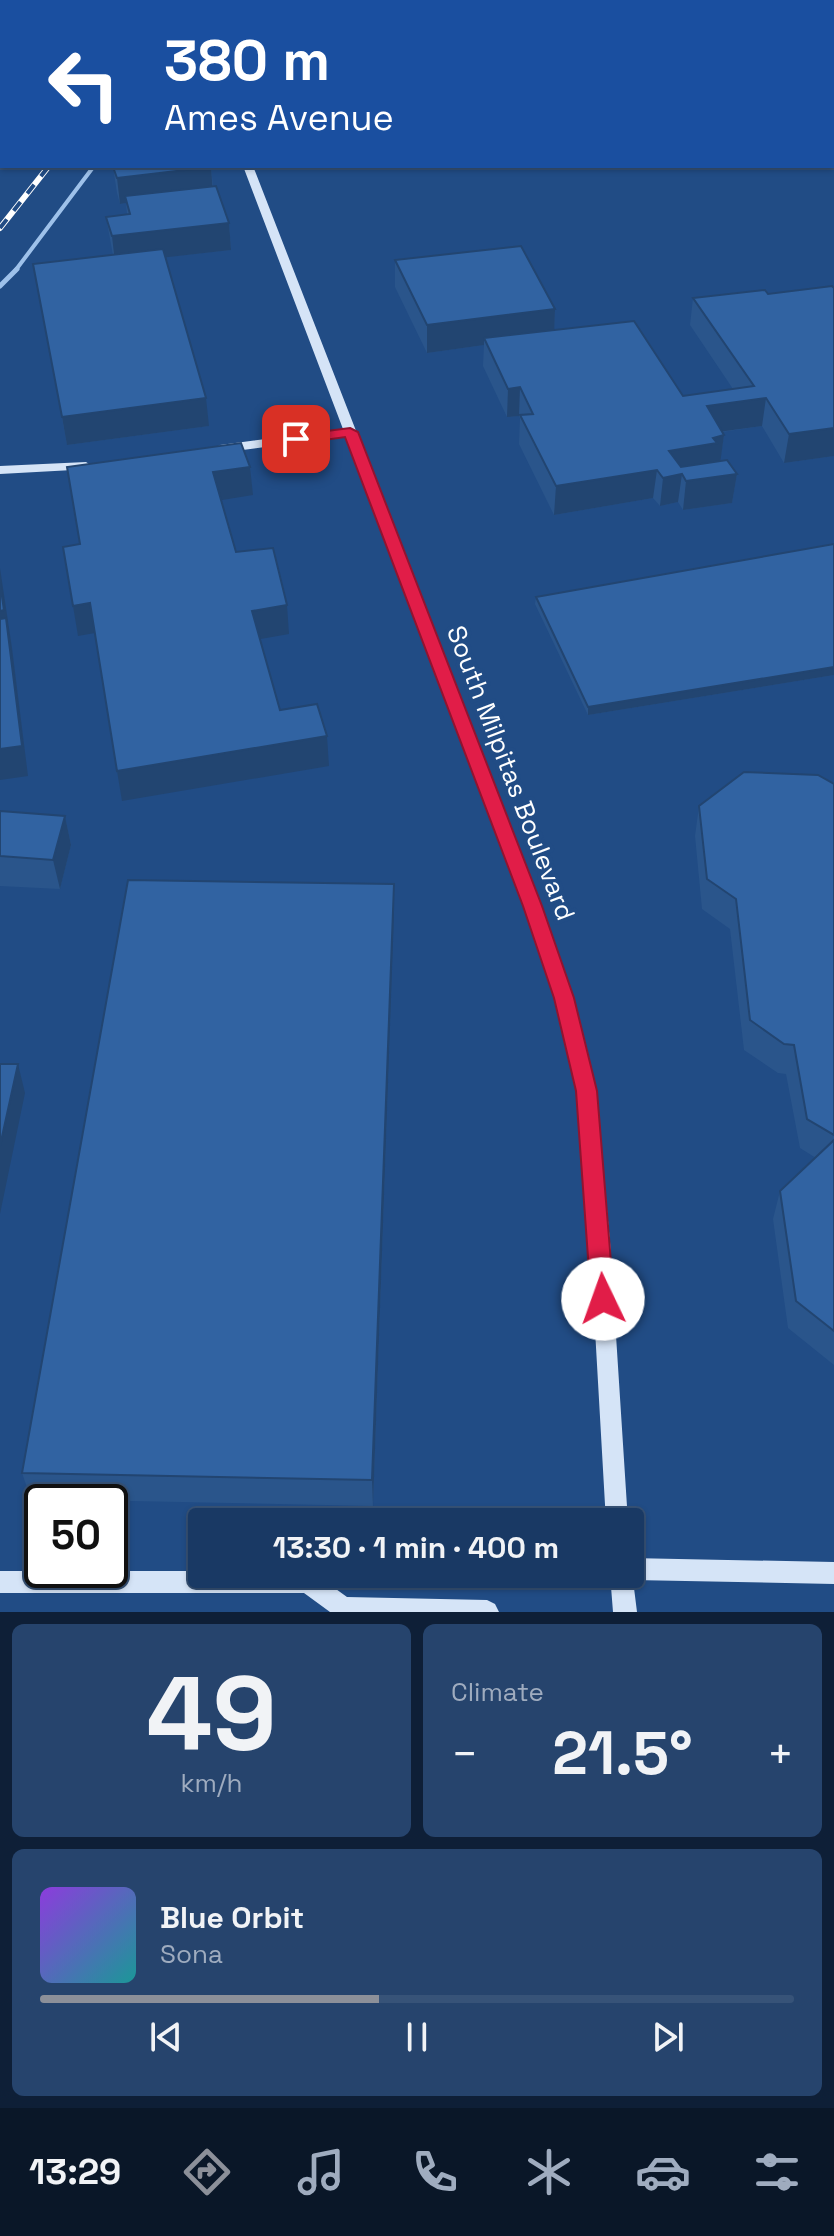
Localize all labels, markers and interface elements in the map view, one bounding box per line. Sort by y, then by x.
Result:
text: 380 m [164,25,330,96]
icon: left [32,32,136,136]
text: Ames Avenue [164,95,394,141]
pin [262,405,330,473]
icon: arrive [274,417,318,461]
street label: South Milpitas Boulevard [439,621,583,925]
position arrow [561,1257,645,1341]
speed limit sign: 50 [24,1484,128,1588]
text: 13:30 · 1 min · 400 m [273,1528,559,1567]
text: 49 [146,1648,277,1780]
text: Climate [451,1675,544,1709]
text: 21.5° [552,1715,693,1792]
text: − [451,1726,478,1782]
text: + [767,1726,794,1782]
text: km/h [181,1766,242,1800]
text: Blue Orbit [160,1898,304,1937]
text: Sona [160,1937,223,1971]
icon: previous [144,2015,188,2059]
icon: pause [395,2015,439,2059]
icon: next [646,2015,690,2059]
icon: directions [179,2144,235,2200]
icon: music [293,2144,349,2200]
icon: phone [407,2144,463,2200]
icon: climate [521,2144,577,2200]
icon: car [635,2144,691,2200]
icon: filters [749,2144,805,2200]
text: 13:29 [29,2149,121,2195]

